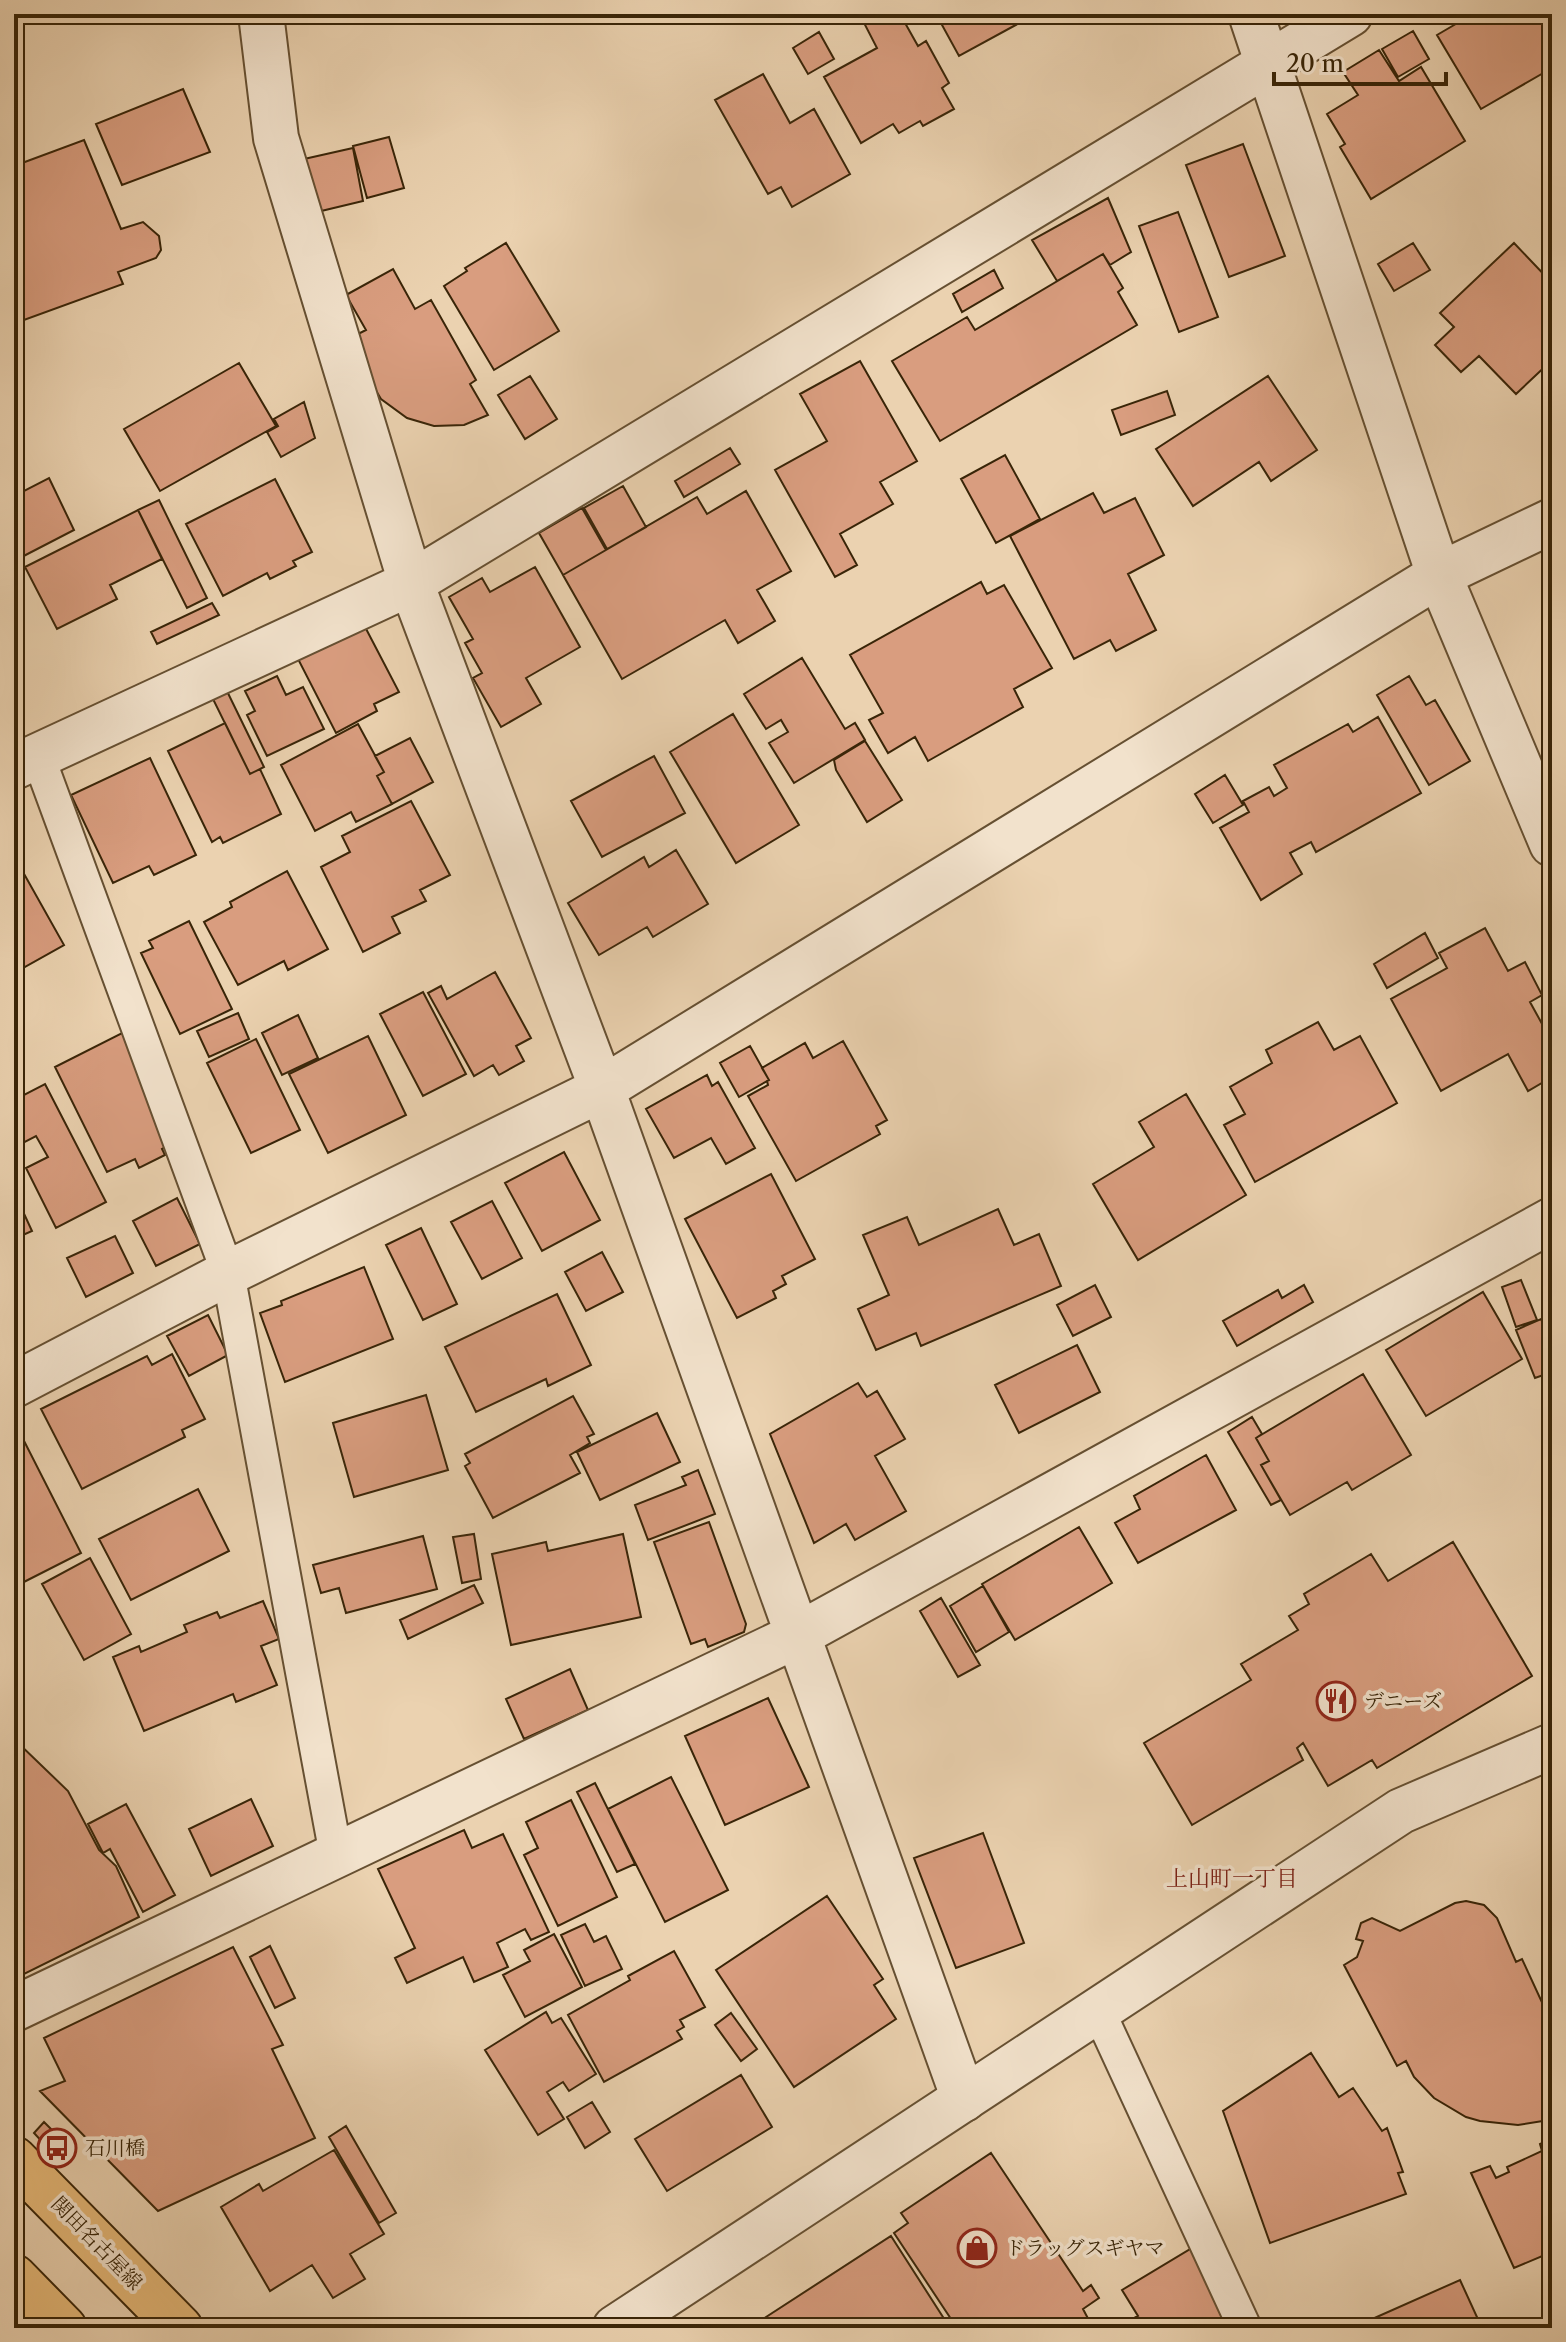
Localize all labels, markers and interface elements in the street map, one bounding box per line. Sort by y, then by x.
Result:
scale bar [1274,36,1446,86]
text: 20 m [1286,49,1344,78]
restaurant icon: デニーズ [1315,1680,1357,1722]
place label: デニーズ [1364,1689,1442,1713]
district label: 上山町一丁目 [1166,1865,1298,1892]
bus stop icon: 石川橋 [36,2127,78,2169]
place label: 石川橋 [85,2136,145,2160]
street label: 関田名古屋線 [47,2192,147,2294]
shop icon: ドラッグスギヤマ [956,2227,998,2269]
place label: ドラッグスギヤマ [1005,2236,1164,2260]

